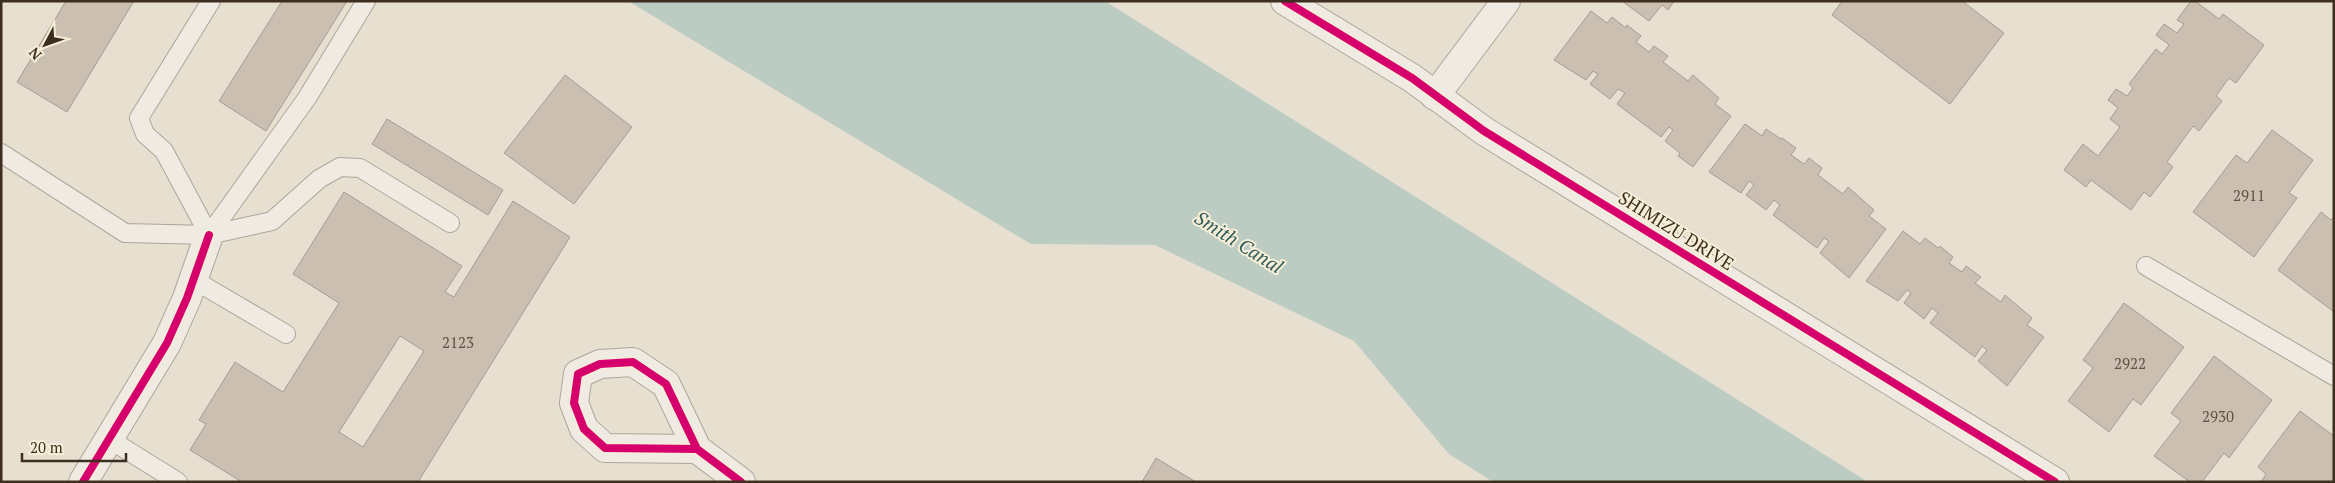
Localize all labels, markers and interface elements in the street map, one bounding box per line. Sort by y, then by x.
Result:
north arrow [20,20,70,70]
text: N [24,43,45,64]
street label: SHIMIZU DRIVE [1614,185,1739,275]
house number: 2911 [2233,185,2265,205]
water label: Smith Canal [1190,205,1289,279]
house number: 2123 [442,332,474,352]
house number: 2922 [2114,353,2146,373]
house number: 2930 [2202,406,2234,426]
scale bar [22,430,126,462]
text: 20 m [30,437,63,457]

